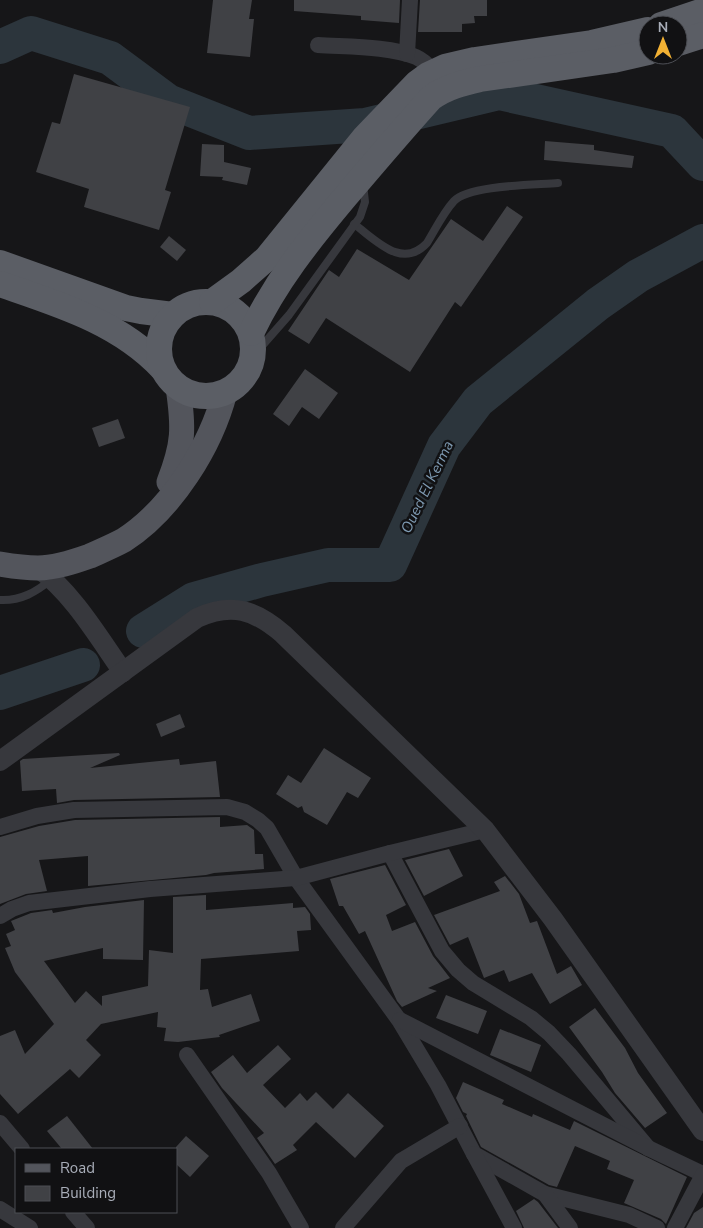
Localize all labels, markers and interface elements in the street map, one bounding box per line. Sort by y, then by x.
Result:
north arrow [638,15,688,65]
text: N [658,18,668,37]
water label: Oued El Kerma [396,437,458,537]
legend [15,1148,178,1213]
text: Road [60,1158,95,1178]
text: Building [60,1183,116,1203]

